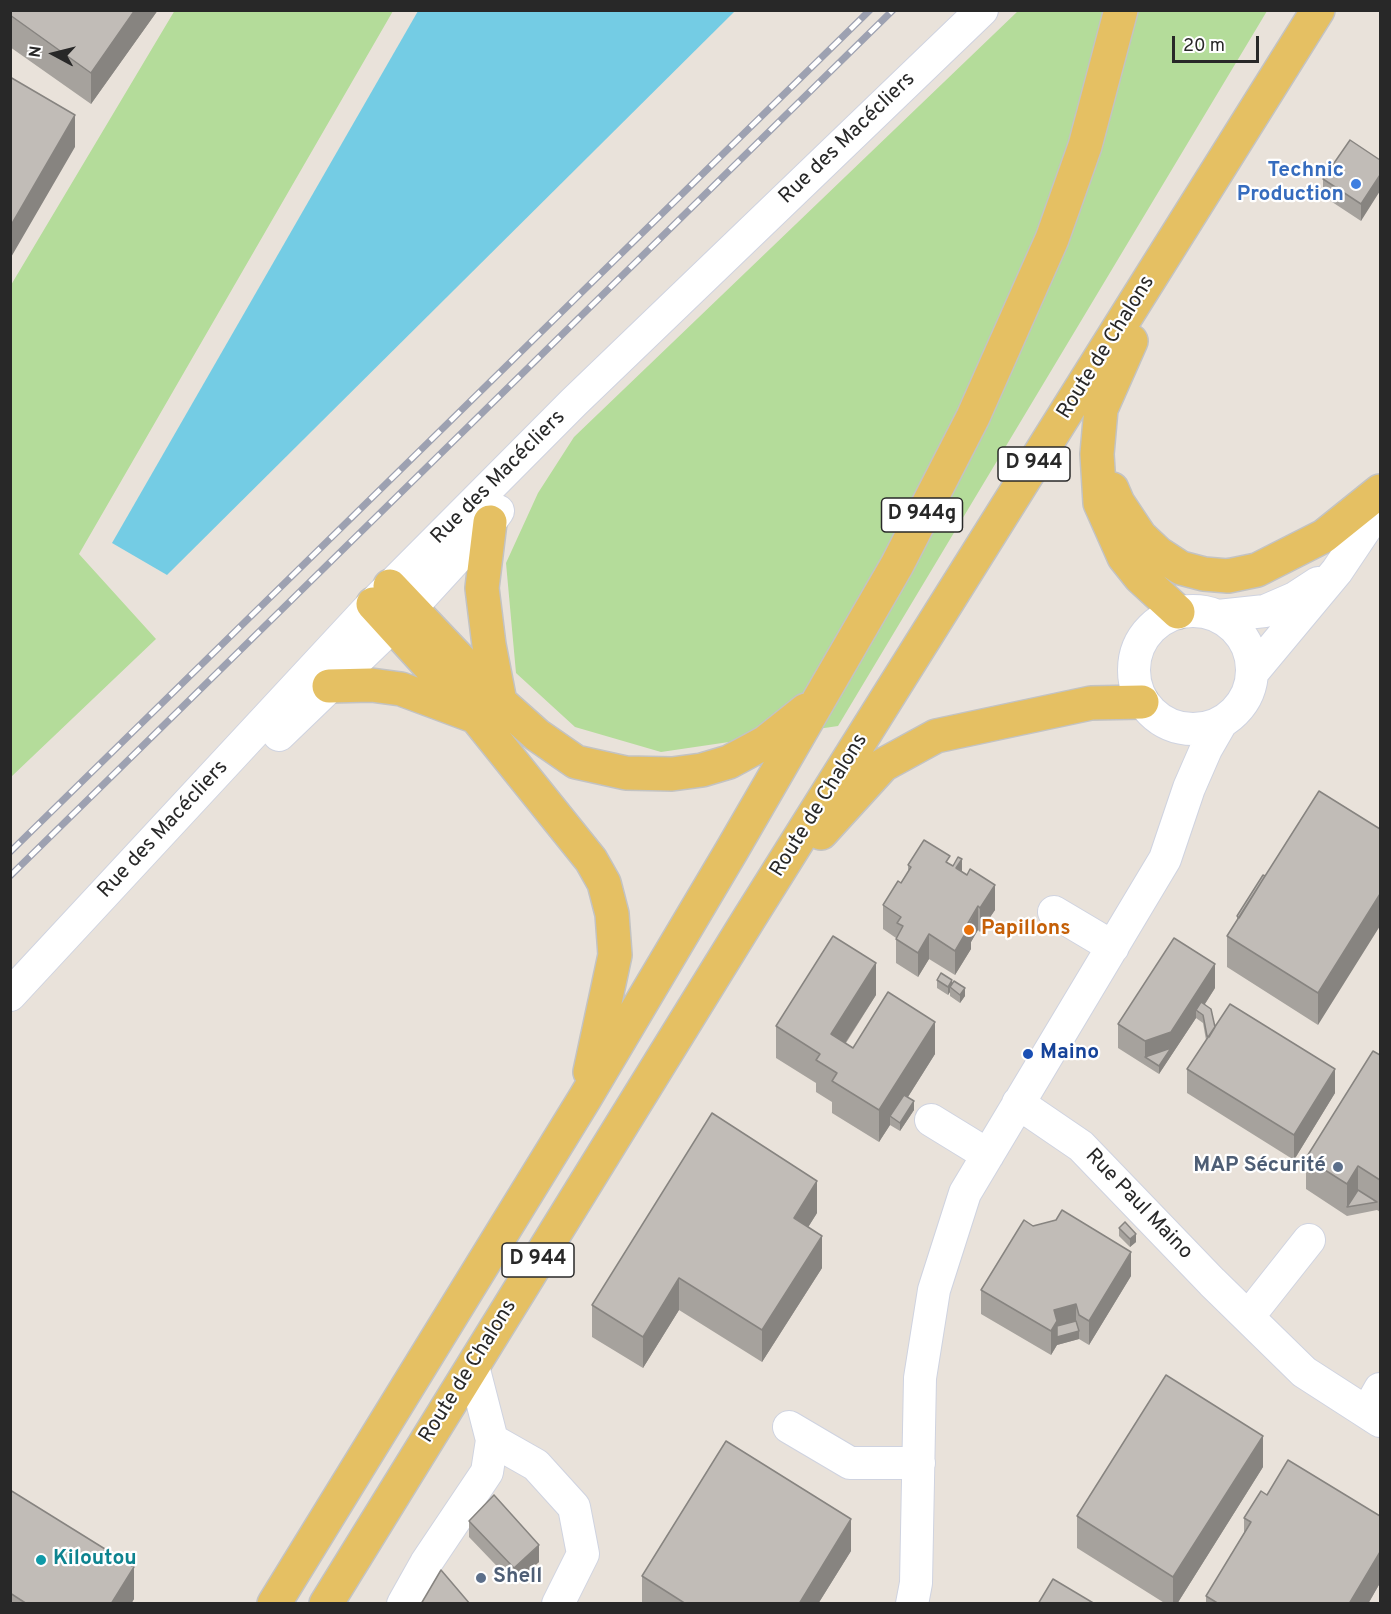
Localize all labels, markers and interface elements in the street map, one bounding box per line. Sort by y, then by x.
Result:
north arrow [24,24,84,84]
scale bar [1175,24,1262,62]
text: 20 m [1183,35,1225,58]
text: N [26,45,47,59]
street label: Rue des Macécliers [775,68,921,210]
place label: Technic Production [1237,159,1344,209]
marker: Technic Production [1349,177,1363,191]
street label: Route de Chalons [1053,272,1161,424]
street label: Rue des Macécliers [427,406,571,550]
road number: D 944 [998,447,1070,481]
road number: D 944g [882,498,962,532]
street label: Route de Chalons [766,730,874,882]
street label: Rue des Macécliers [94,756,234,904]
place label: Papillons [981,917,1071,943]
marker: Papillons [962,923,976,937]
place label: Maino [1040,1041,1099,1067]
marker: Maino [1021,1047,1035,1061]
street label: Rue Paul Maino [1079,1144,1197,1266]
place label: MAP Sécurité [1193,1154,1326,1180]
marker: MAP Sécurité [1331,1160,1345,1174]
road number: D 944 [502,1243,574,1277]
street label: Route de Chalons [415,1296,523,1448]
place label: Kiloutou [53,1547,137,1573]
marker: Kiloutou [34,1553,48,1567]
place label: Shell [493,1565,542,1591]
marker: Shell [474,1571,488,1585]

